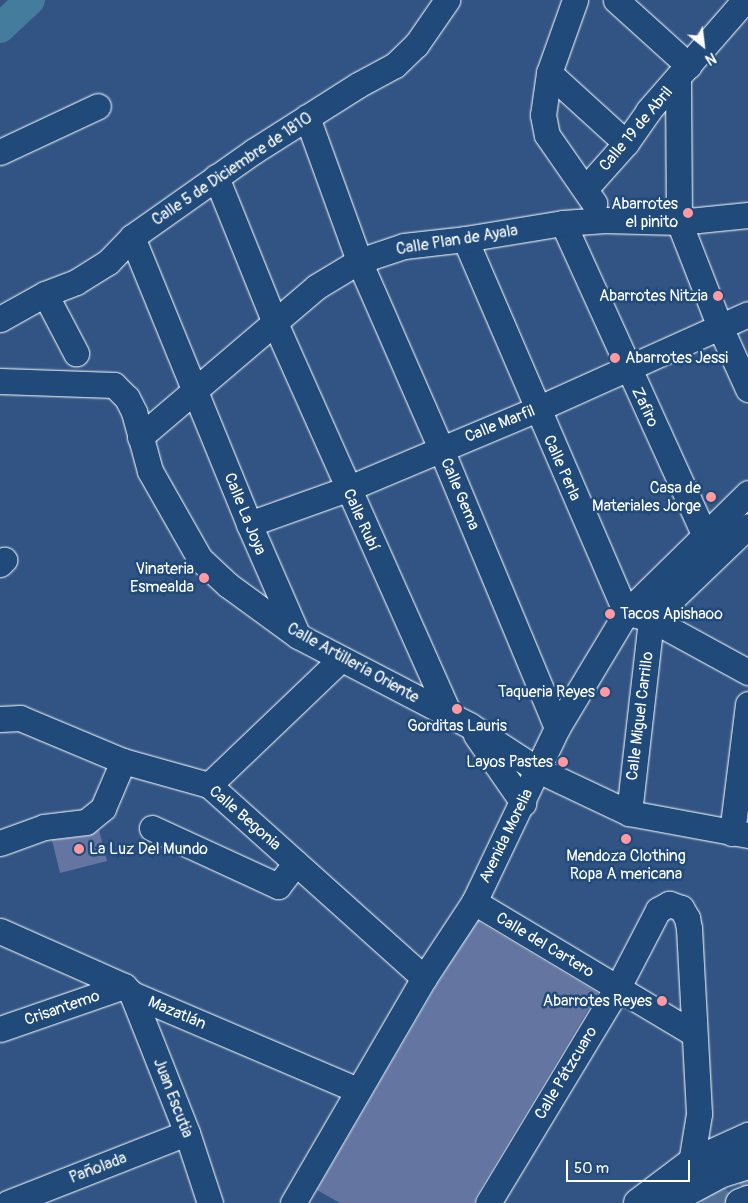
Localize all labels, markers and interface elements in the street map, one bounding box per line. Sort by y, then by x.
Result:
north arrow [678,20,728,70]
text: N [702,49,719,68]
street label: Calle 19 de Abril [595,83,677,175]
street label: Calle 5 de Diciembre de 1810 [148,108,316,230]
place label: Abarrotes el pinito [611,194,678,232]
marker: Abarrotes el pinito [682,207,694,219]
street label: Calle Plan de Ayala [395,221,519,259]
place label: Abarrotes Nitzia [599,286,708,306]
marker: Abarrotes Nitzia [712,290,724,302]
place label: Abarrotes Jessi [625,348,728,368]
marker: Abarrotes Jessi [609,352,621,364]
street label: Zafiro [627,384,663,430]
street label: Calle Marfil [462,401,538,447]
street label: Calle Perla [539,432,585,504]
street label: Calle Gema [436,455,484,533]
street label: Calle La Joya [220,470,270,558]
place label: Casa de Materiales Jorge [592,478,701,516]
street label: Calle Rubí [339,486,383,554]
marker: Casa de Materiales Jorge [705,491,717,503]
place label: Vinateria Esmealda [130,559,194,597]
marker: Vinateria Esmealda [198,572,210,584]
place label: Tacos Apishaoo [620,604,723,624]
marker: Tacos Apishaoo [604,608,616,620]
street label: Calle Artillería Oriente [284,619,422,707]
street label: Calle Miguel Carrillo [623,650,657,782]
place label: Taqueria Reyes [498,682,595,702]
marker: Taqueria Reyes [599,686,611,698]
marker: Gorditas Lauris [451,703,463,715]
place label: Gorditas Lauris [407,716,507,736]
place label: Layos Pastes [466,752,553,772]
marker: Layos Pastes [557,756,569,768]
street label: Calle Begonia [205,782,285,854]
street label: Avenida Morelia [475,786,537,886]
marker: Mendoza Clothing Ropa A mericana [620,833,632,845]
place label: La Luz Del Mundo [89,839,208,859]
marker: La Luz Del Mundo [73,843,85,855]
place label: Mendoza Clothing Ropa A mericana [566,846,686,884]
street label: Calle del Cartero [493,908,597,982]
street label: Crisantemo [22,986,102,1030]
place label: Abarrotes Reyes [543,991,652,1011]
street label: Mazatlán [145,992,209,1034]
marker: Abarrotes Reyes [656,995,668,1007]
street label: Calle Pátzcuaro [531,1023,601,1123]
street label: Juan Escutia [149,1056,197,1140]
street label: Pañolada [67,1148,129,1188]
scale bar [568,1150,692,1182]
text: 50 m [574,1159,609,1178]

